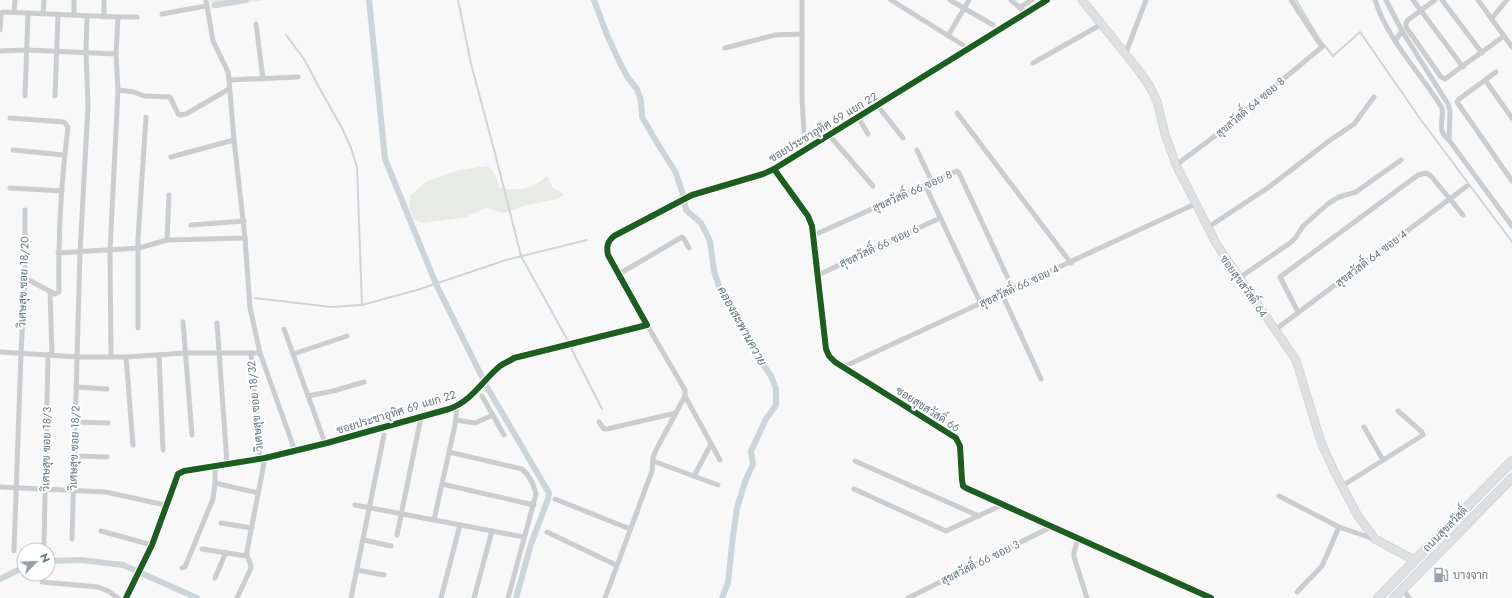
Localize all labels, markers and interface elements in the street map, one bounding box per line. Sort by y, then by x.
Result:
street label: สุขสวัสดิ์ 64 ซอย 8 [1210,71,1289,142]
street label: ซอยประชาอุทิศ 69 แยก 22 [766,88,881,167]
street label: สุขสวัสดิ์ 66 ซอย 8 [868,163,955,217]
street label: สุขสวัสดิ์ 66 ซอย 6 [835,217,922,272]
street label: สุขสวัสดิ์ 64 ซอย 4 [1330,222,1411,291]
street label: วิเศษสุข ซอย 18/20 [13,236,34,328]
street label: ซอยสุขสวัสดิ์ 64 [1216,249,1275,322]
street label: สุขสวัสดิ์ 66 ซอย 4 [975,257,1062,312]
water label: คลองสะพานควาย [713,283,771,369]
street label: วิเศษสุข ซอย 18/32 [243,360,268,452]
street label: ซอยสุขสวัสดิ์ 66 [892,379,965,437]
street label: ซอยประชาอุทิศ 69 แยก 22 [334,386,458,439]
street label: วิเศษสุข ซอย 18/2 [65,405,84,491]
street label: วิเศษสุข ซอย 18/3 [37,407,56,492]
street label: ถนนสุขสวัสดิ์ [1416,500,1472,556]
street label: สุขสวัสดิ์ 66 ซอย 3 [936,533,1023,589]
north arrow [16,542,56,582]
text: N [36,551,54,565]
fuel station icon: บางจาก [1432,566,1450,584]
place label: บางจาก [1453,567,1488,583]

